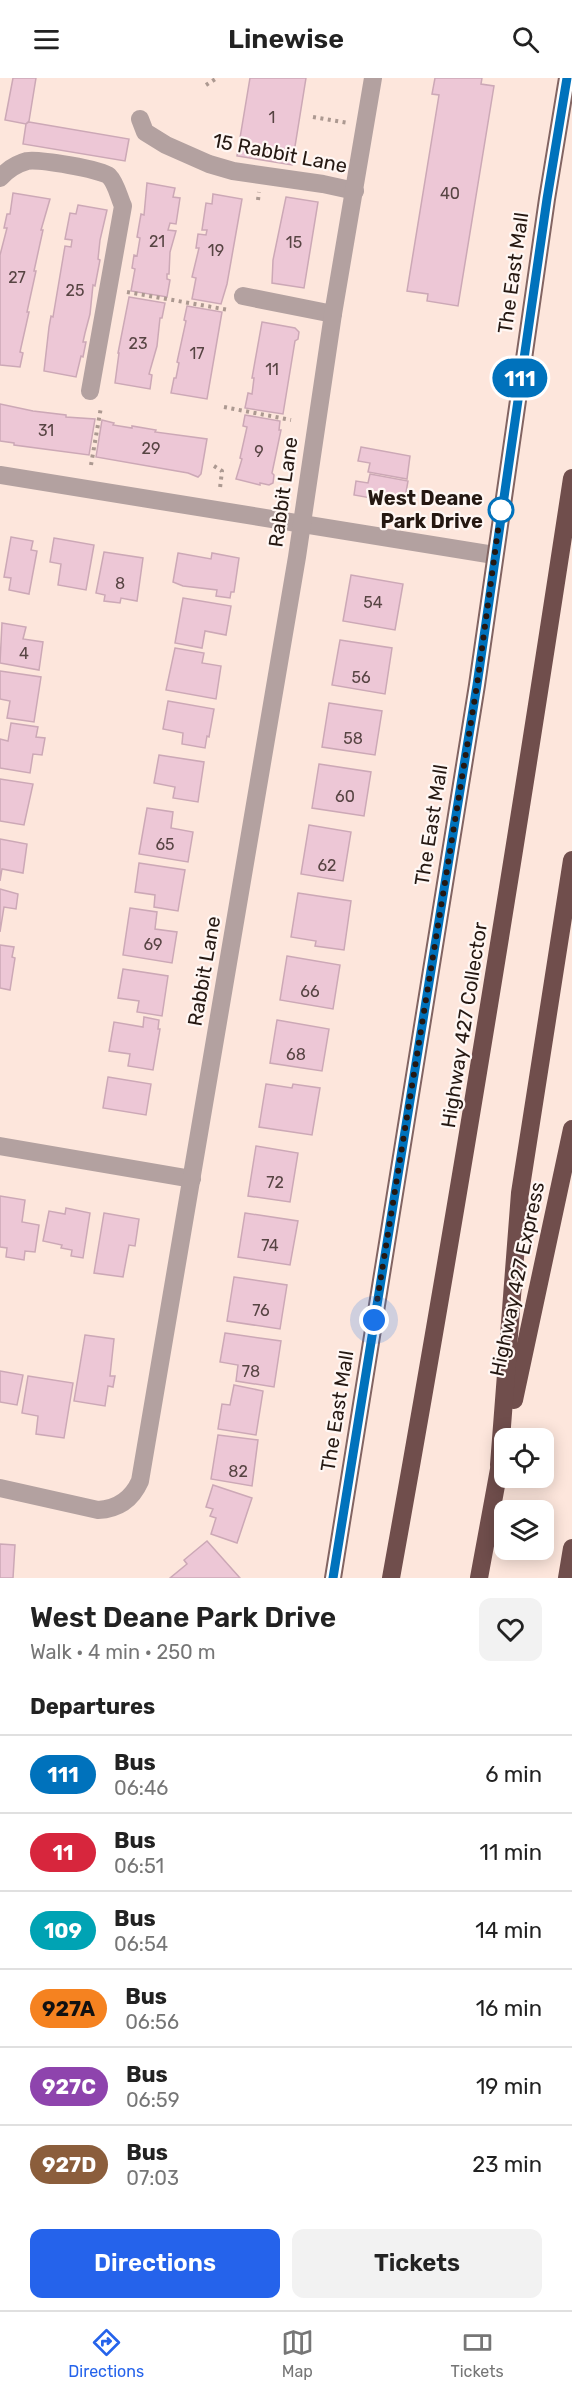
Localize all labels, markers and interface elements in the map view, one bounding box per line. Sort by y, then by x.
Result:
icon: menu [30,23,63,56]
text: Linewise [228,23,344,55]
icon: search [509,23,542,56]
house number: 1 [269,108,275,127]
street label: 15 Rabbit Lane [211,128,349,178]
house number: 40 [440,184,460,203]
street label: The East Mall [493,211,533,335]
house number: 21 [149,232,165,251]
house number: 15 [286,233,302,252]
house number: 19 [208,241,224,260]
house number: 27 [8,268,26,287]
house number: 25 [66,281,84,300]
house number: 23 [128,334,148,353]
house number: 17 [189,344,205,363]
line badge: 111 [486,358,554,398]
house number: 11 [265,360,279,379]
text: 111 [504,366,536,391]
house number: 31 [38,421,54,440]
street label: Rabbit Lane [263,435,303,549]
house number: 29 [142,439,160,458]
house number: 9 [254,442,264,461]
place label: West Deane Park Drive [368,486,483,533]
marker: West Deane Park Drive [488,497,514,523]
house number: 8 [115,574,125,593]
house number: 54 [363,593,383,612]
house number: 4 [19,644,29,663]
house number: 56 [351,668,371,687]
house number: 58 [343,729,363,748]
street label: The East Mall [410,763,452,887]
house number: 60 [335,787,355,806]
house number: 65 [155,835,175,854]
house number: 62 [317,856,337,875]
street label: Rabbit Lane [183,914,225,1028]
street label: Highway 427 Collector [436,920,492,1130]
house number: 69 [143,935,163,954]
house number: 66 [300,982,320,1001]
house number: 68 [286,1045,306,1064]
house number: 72 [266,1173,284,1192]
street label: Highway 427 Express [485,1180,549,1378]
house number: 74 [261,1236,279,1255]
house number: 76 [252,1301,270,1320]
your location [359,1305,389,1335]
street label: The East Mall [316,1349,358,1473]
house number: 78 [242,1362,260,1381]
map controls [494,1428,554,1560]
button: locate [494,1428,554,1488]
house number: 82 [228,1462,248,1481]
button: layers [494,1500,554,1560]
button: heart [479,1598,542,1661]
text: West Deane Park Drive [30,1601,336,1634]
text: Walk · 4 min · 250 m [30,1640,215,1664]
text: Departures [30,1693,155,1720]
text: Bus [114,1749,156,1776]
text: 6 min [485,1761,542,1788]
text: 111 [47,1762,79,1787]
text: 06:46 [114,1776,168,1800]
text: Bus [114,1827,156,1854]
text: 11 min [480,1839,542,1866]
text: 11 [53,1840,73,1865]
text: 06:51 [114,1854,164,1878]
text: Bus [114,1905,156,1932]
text: 14 min [475,1917,542,1944]
text: 109 [44,1918,82,1943]
text: 06:54 [114,1932,168,1956]
text: Bus [125,1983,167,2010]
text: 16 min [476,1995,542,2022]
text: 927A [42,1996,95,2021]
text: 06:56 [125,2010,179,2034]
text: Bus [126,2061,168,2088]
text: 19 min [476,2073,542,2100]
text: 927C [42,2074,96,2099]
text: 06:59 [126,2088,180,2112]
text: Bus [126,2139,168,2166]
text: 23 min [472,2151,542,2178]
text: 927D [42,2152,96,2177]
text: 07:03 [126,2166,179,2190]
button: Directions [30,2229,280,2298]
button: Tickets [292,2229,542,2298]
tab: Directions [68,2326,144,2381]
tab: Map [281,2326,314,2381]
tab: Tickets [451,2326,504,2381]

